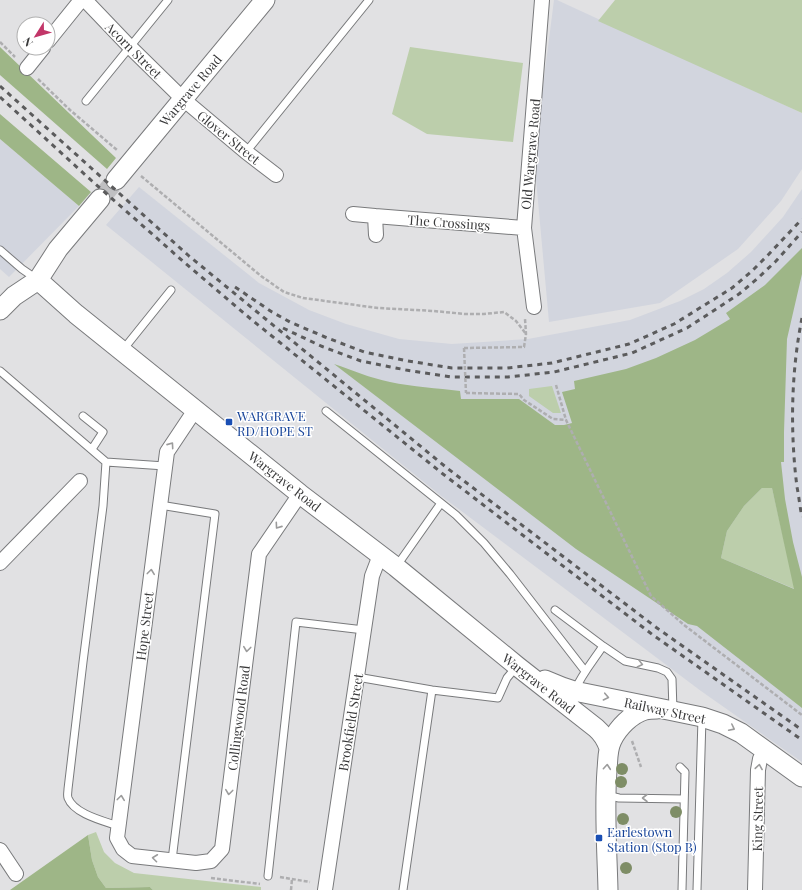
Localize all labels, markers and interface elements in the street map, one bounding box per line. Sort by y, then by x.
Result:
north arrow [16,16,56,56]
street label: Acorn Street [101,17,166,82]
text: N [19,35,36,50]
street label: Wargrave Road [155,50,225,130]
street label: Old Wargrave Road [517,97,543,210]
street label: Glover Street [194,106,264,168]
street label: The Crossings [407,211,491,233]
place label: WARGRAVE RD/HOPE ST [236,407,313,439]
marker: WARGRAVE RD/HOPE ST [224,417,234,427]
one-way arrow [167,442,174,449]
street label: Wargrave Road [244,447,325,515]
one-way arrow [275,522,283,529]
one-way arrow [146,569,155,575]
street label: Hope Street [131,590,157,661]
one-way arrow [243,646,252,652]
street label: Wargrave Road [498,649,579,717]
one-way arrow [637,660,643,668]
street label: Collingwood Road [223,664,253,772]
street label: Brookfield Street [334,672,366,772]
one-way arrow [603,693,609,701]
street label: Railway Street [623,693,708,727]
one-way arrow [727,723,735,731]
one-way arrow [603,764,612,770]
one-way arrow [754,764,763,770]
street label: King Street [748,786,766,852]
one-way arrow [225,789,234,795]
one-way arrow [642,794,648,802]
one-way arrow [117,795,126,801]
place label: Earlestown Station (Stop B) [607,823,697,855]
marker: Earlestown Station (Stop B) [594,833,604,843]
one-way arrow [152,854,158,863]

